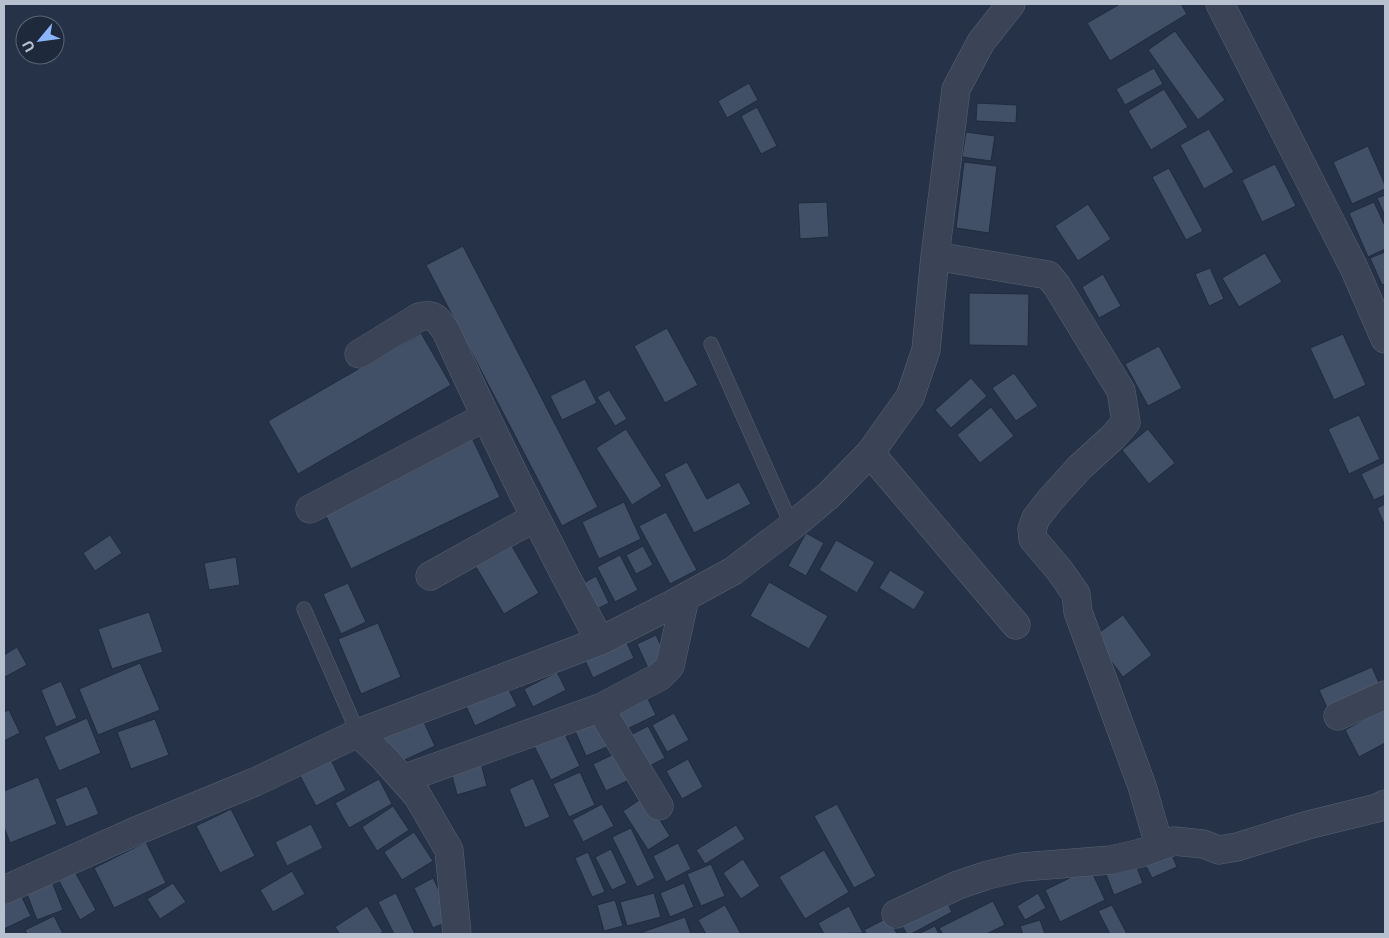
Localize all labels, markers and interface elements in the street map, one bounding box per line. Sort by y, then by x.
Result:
north arrow [15,15,65,65]
text: U [18,38,38,55]

